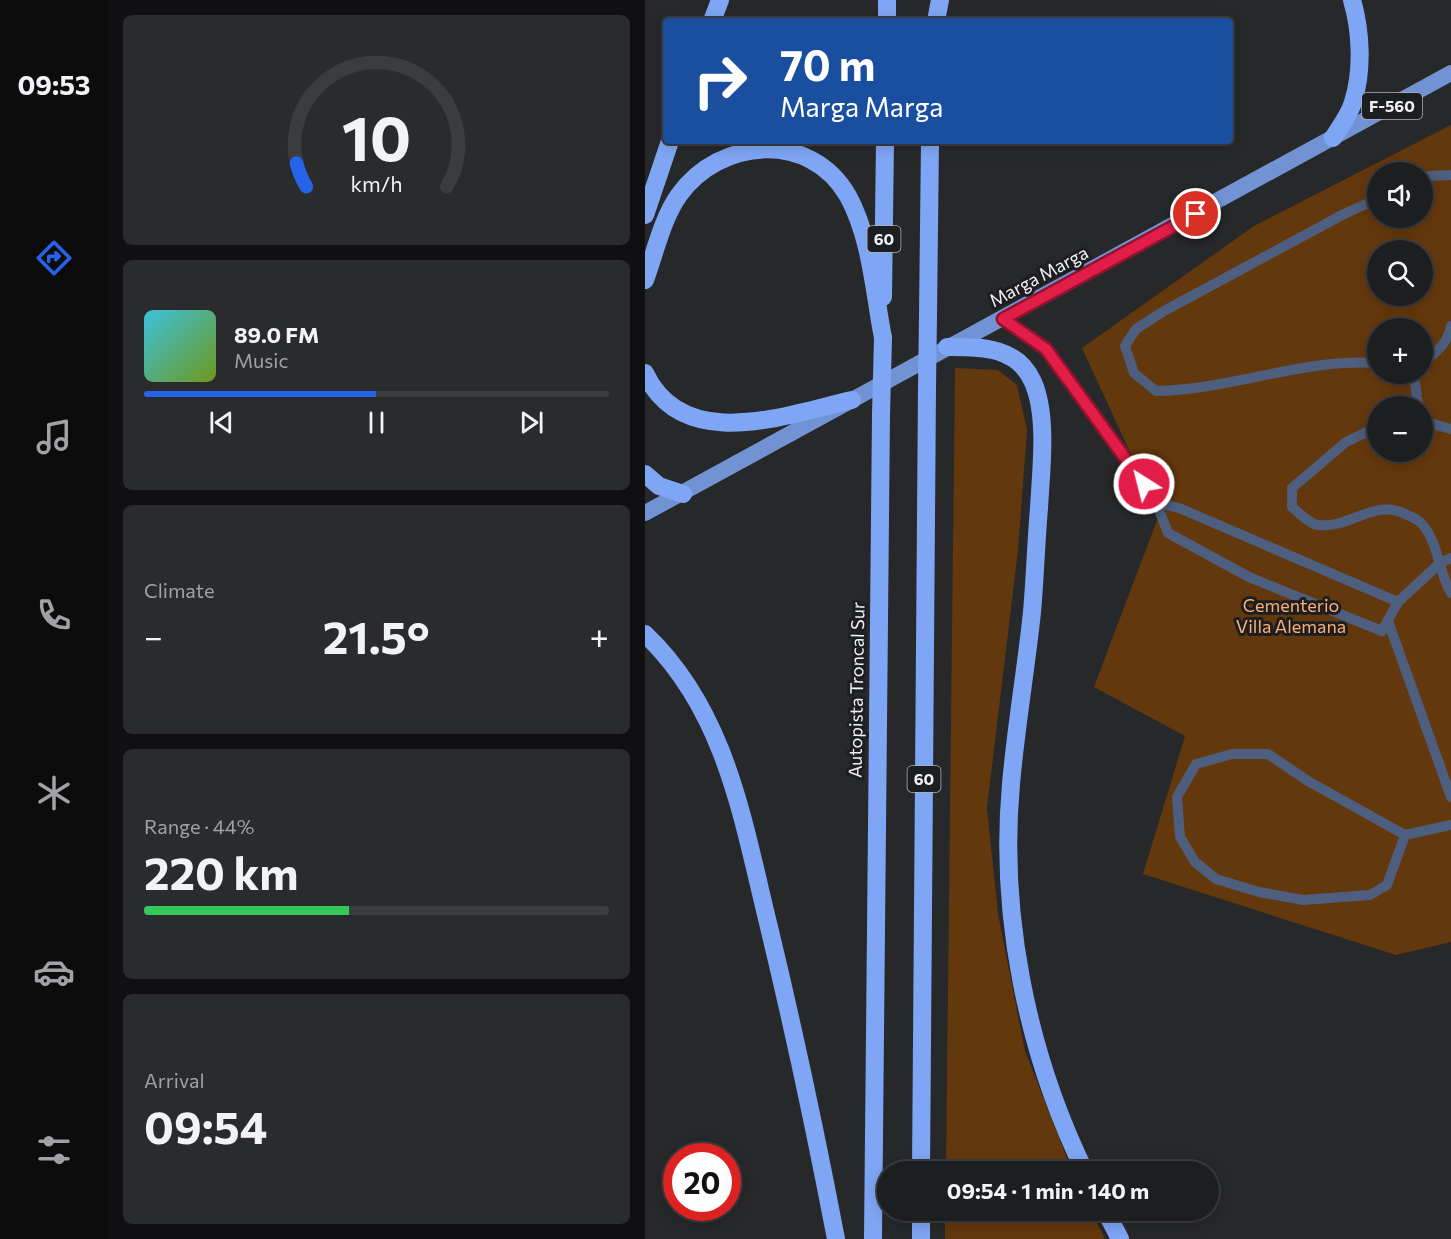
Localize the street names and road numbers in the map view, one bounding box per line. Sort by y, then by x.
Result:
road number: F-560 [1362,93,1422,119]
road number: 60 [867,226,901,252]
street label: Marga Marga [985,241,1092,311]
street label: Autopista Troncal Sur [843,602,869,778]
road number: 60 [907,766,941,792]

